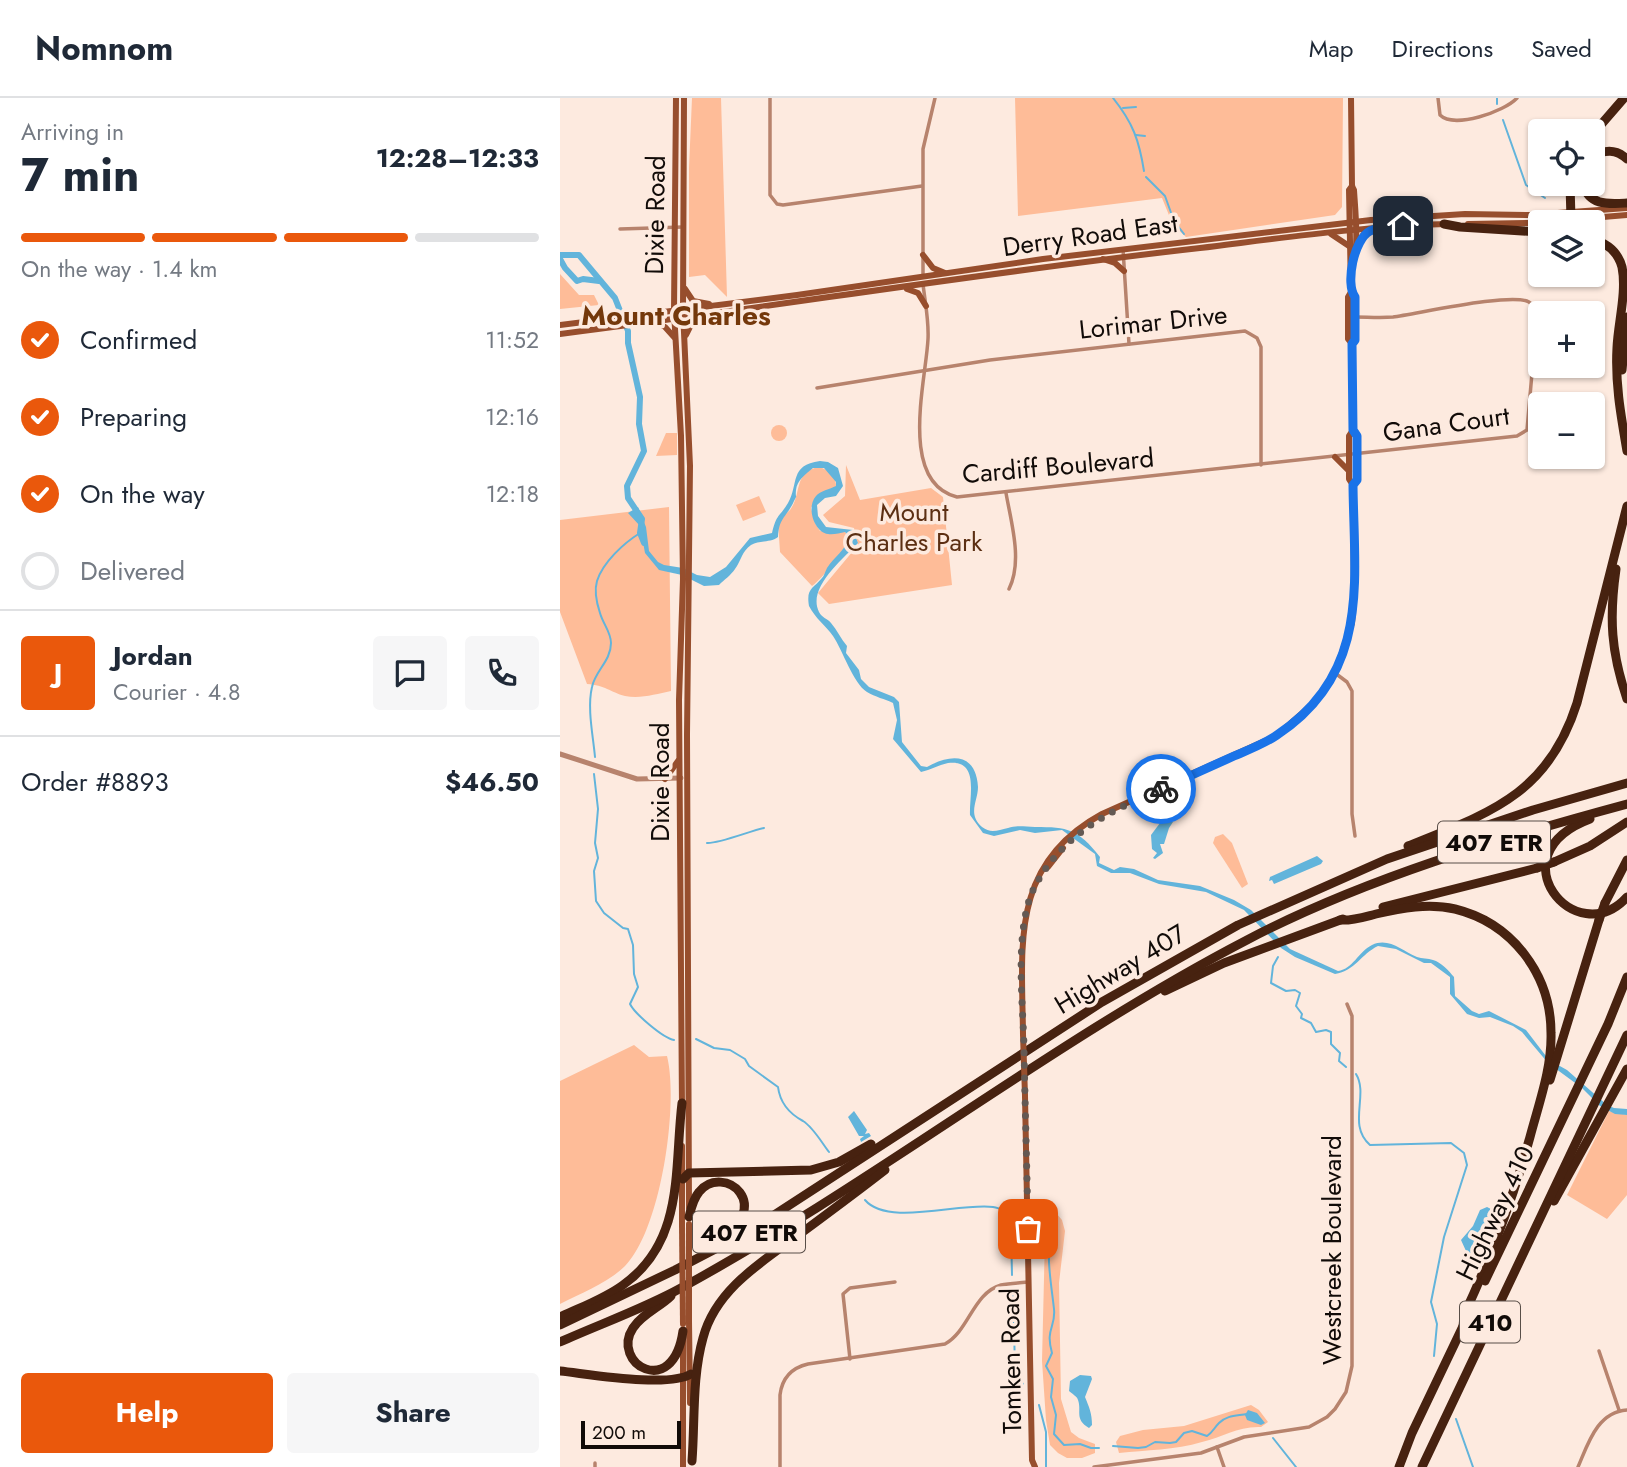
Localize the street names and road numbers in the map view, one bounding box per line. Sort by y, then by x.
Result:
street label: Dixie Road [635,155,675,275]
street label: Derry Road East [1000,204,1181,266]
street label: Lorimar Drive [1077,295,1229,349]
street label: Gana Court [1380,396,1512,452]
street label: Cardiff Boulevard [960,439,1156,493]
street label: Dixie Road [641,722,679,842]
road number: 407 ETR [1438,822,1550,862]
street label: Highway 407 [1047,915,1193,1023]
street label: Westcreek Boulevard [1313,1135,1351,1365]
street label: Highway 410 [1446,1139,1544,1287]
road number: 407 ETR [693,1212,805,1252]
street label: Tomken Road [991,1288,1031,1434]
road number: 410 [1460,1302,1520,1342]

